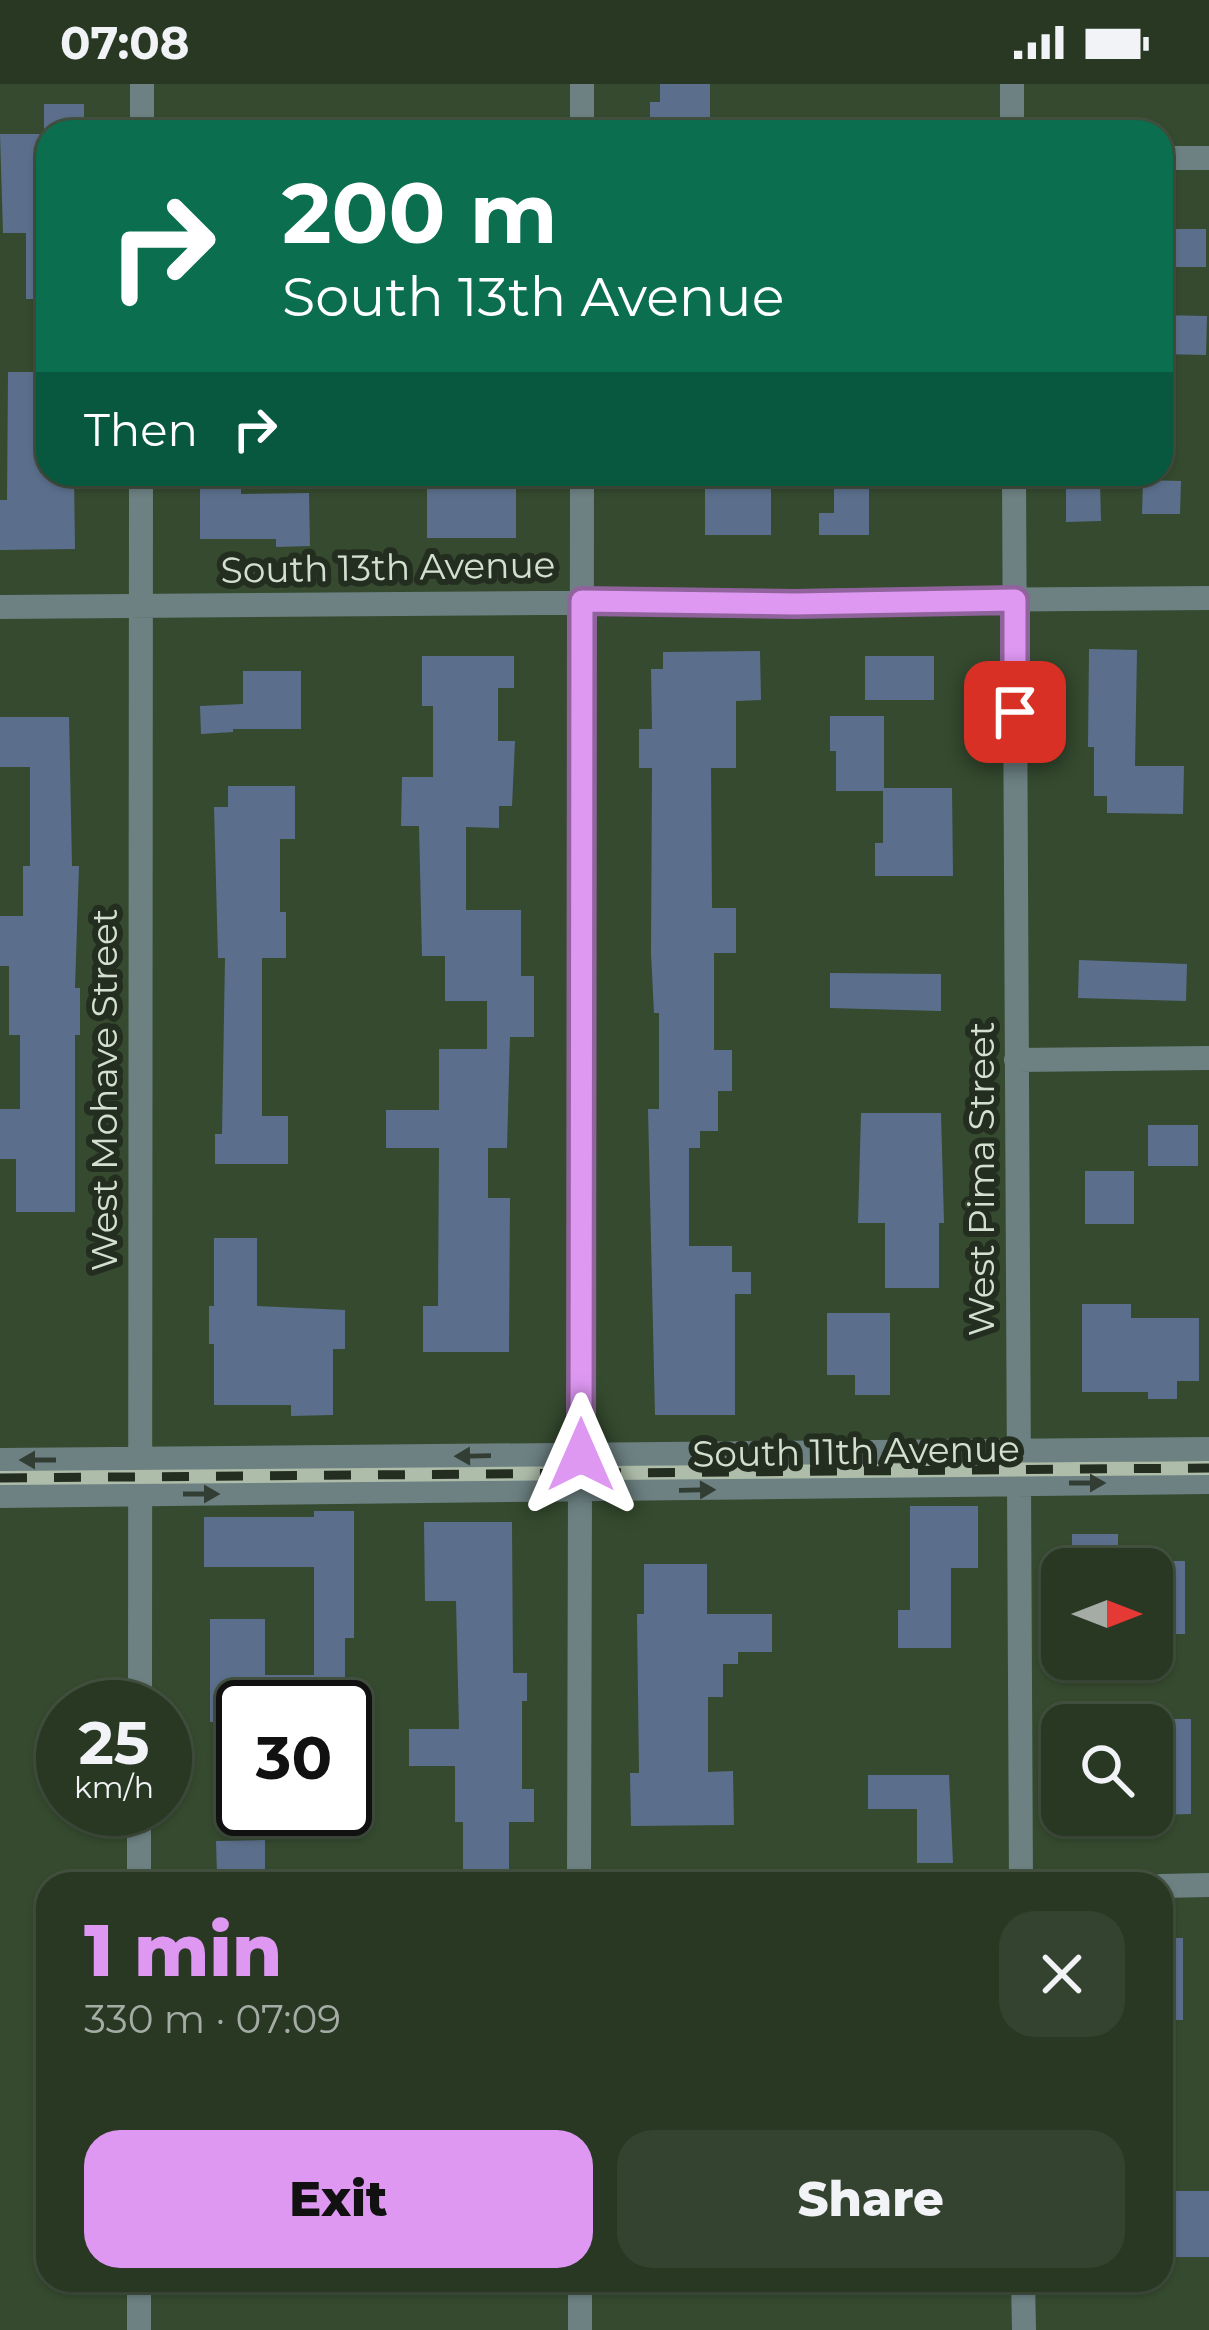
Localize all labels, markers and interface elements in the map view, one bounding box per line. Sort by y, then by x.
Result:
text: 07:08 [60,15,189,70]
text: 200 m [282,162,558,264]
icon: right [84,168,240,324]
text: South 13th Avenue [282,264,784,330]
icon: right [222,396,288,462]
text: Then [84,402,198,457]
street label: South 13th Avenue [220,542,556,592]
pin [964,661,1066,763]
icon: arrive [982,679,1048,745]
street label: West Mohave Street [82,909,126,1271]
street label: West Pima Street [959,1022,1003,1336]
position arrow [518,1392,644,1518]
street label: South 11th Avenue [692,1426,1020,1476]
one-way arrow [453,1446,491,1465]
one-way arrow [18,1450,56,1470]
one-way arrow [1069,1473,1107,1493]
one-way arrow [679,1480,717,1499]
one-way arrow [183,1484,221,1504]
north arrow [1041,1548,1173,1680]
map controls [1041,1548,1173,1836]
speed limit sign: 30 [216,1680,372,1836]
button: search [1041,1704,1173,1836]
text: 25 [78,1706,150,1779]
text: km/h [74,1769,154,1806]
text: 1 min [84,1906,282,1994]
button: close [999,1911,1125,2037]
text: 330 m · 07:09 [84,1995,341,2043]
button: Exit [84,2130,593,2268]
button: Share [617,2130,1125,2268]

